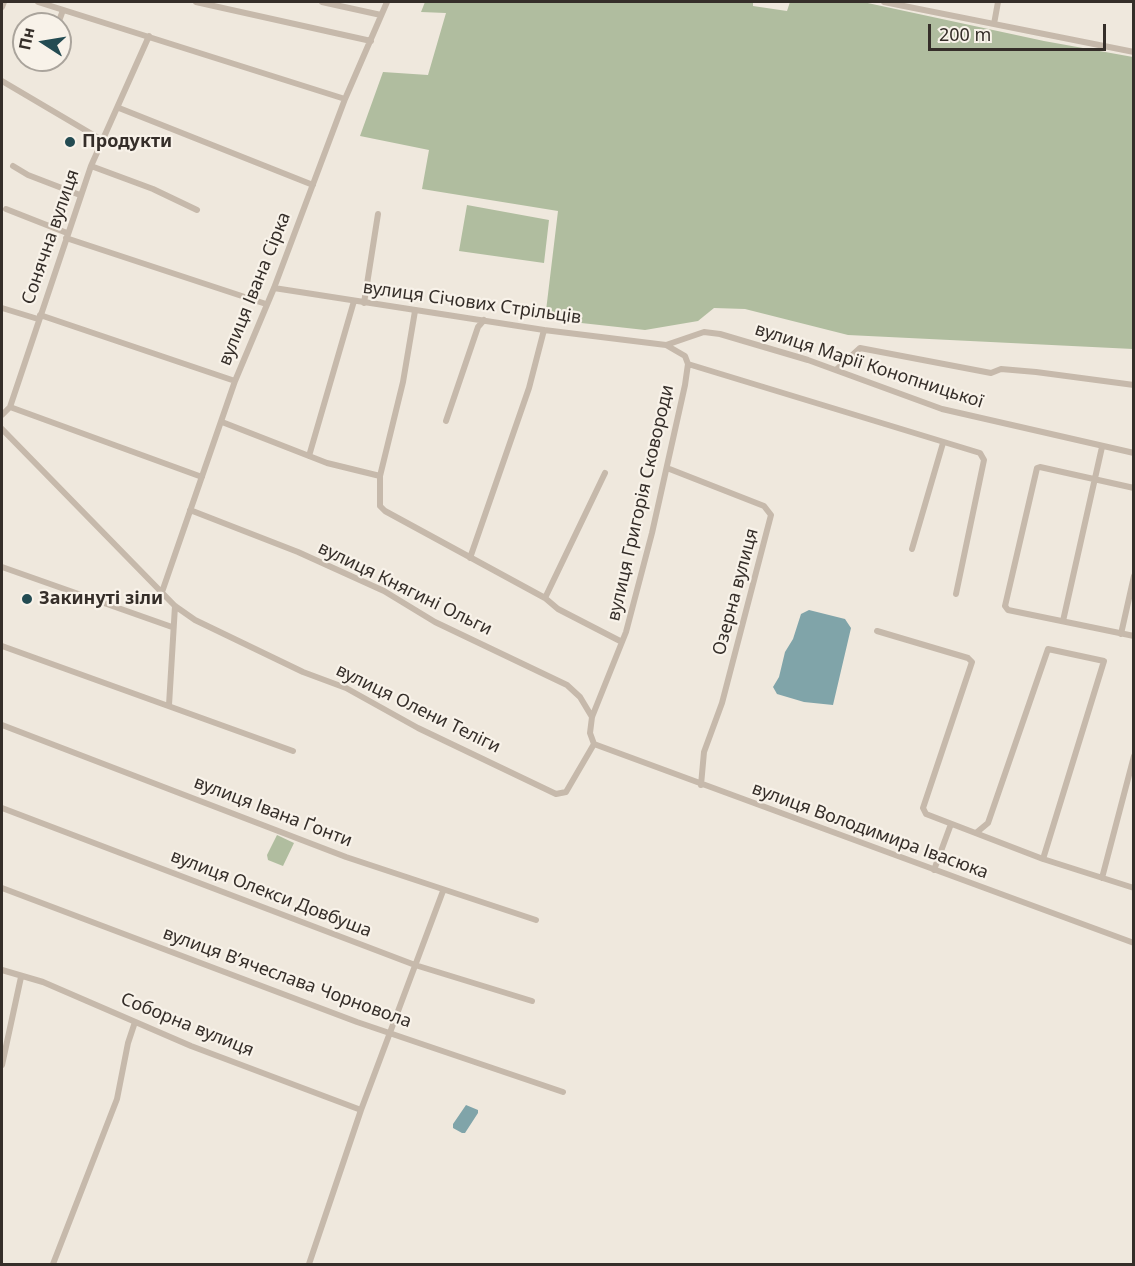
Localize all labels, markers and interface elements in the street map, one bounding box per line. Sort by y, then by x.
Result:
north arrow [12,12,72,72]
scale bar [931,12,1110,50]
text: 200 m [939,22,991,46]
text: Пн [13,25,39,52]
place label: Продукти [82,131,172,153]
marker: Продукти [63,135,77,149]
street label: Сонячна вулиця [18,167,84,307]
street label: вулиця Івана Сірка [214,209,296,369]
street label: вулиця Січових Стрільців [361,277,583,329]
street label: вулиця Марії Конопницької [752,319,986,413]
street label: вулиця Григорія Сковороди [603,383,679,623]
street label: Озерна вулиця [709,526,763,658]
street label: вулиця Княгині Ольги [314,537,496,641]
place label: Закинуті зіли [39,588,163,610]
marker: Закинуті зіли [20,592,34,606]
street label: вулиця Олени Теліги [332,660,504,758]
street label: вулиця Івана Ґонти [191,772,355,852]
street label: вулиця Володимира Івасюка [749,778,991,884]
street label: вулиця Олекси Довбуша [168,846,374,942]
street label: вулиця Вʼячеслава Чорновола [160,923,414,1033]
street label: Соборна вулиця [117,988,257,1062]

